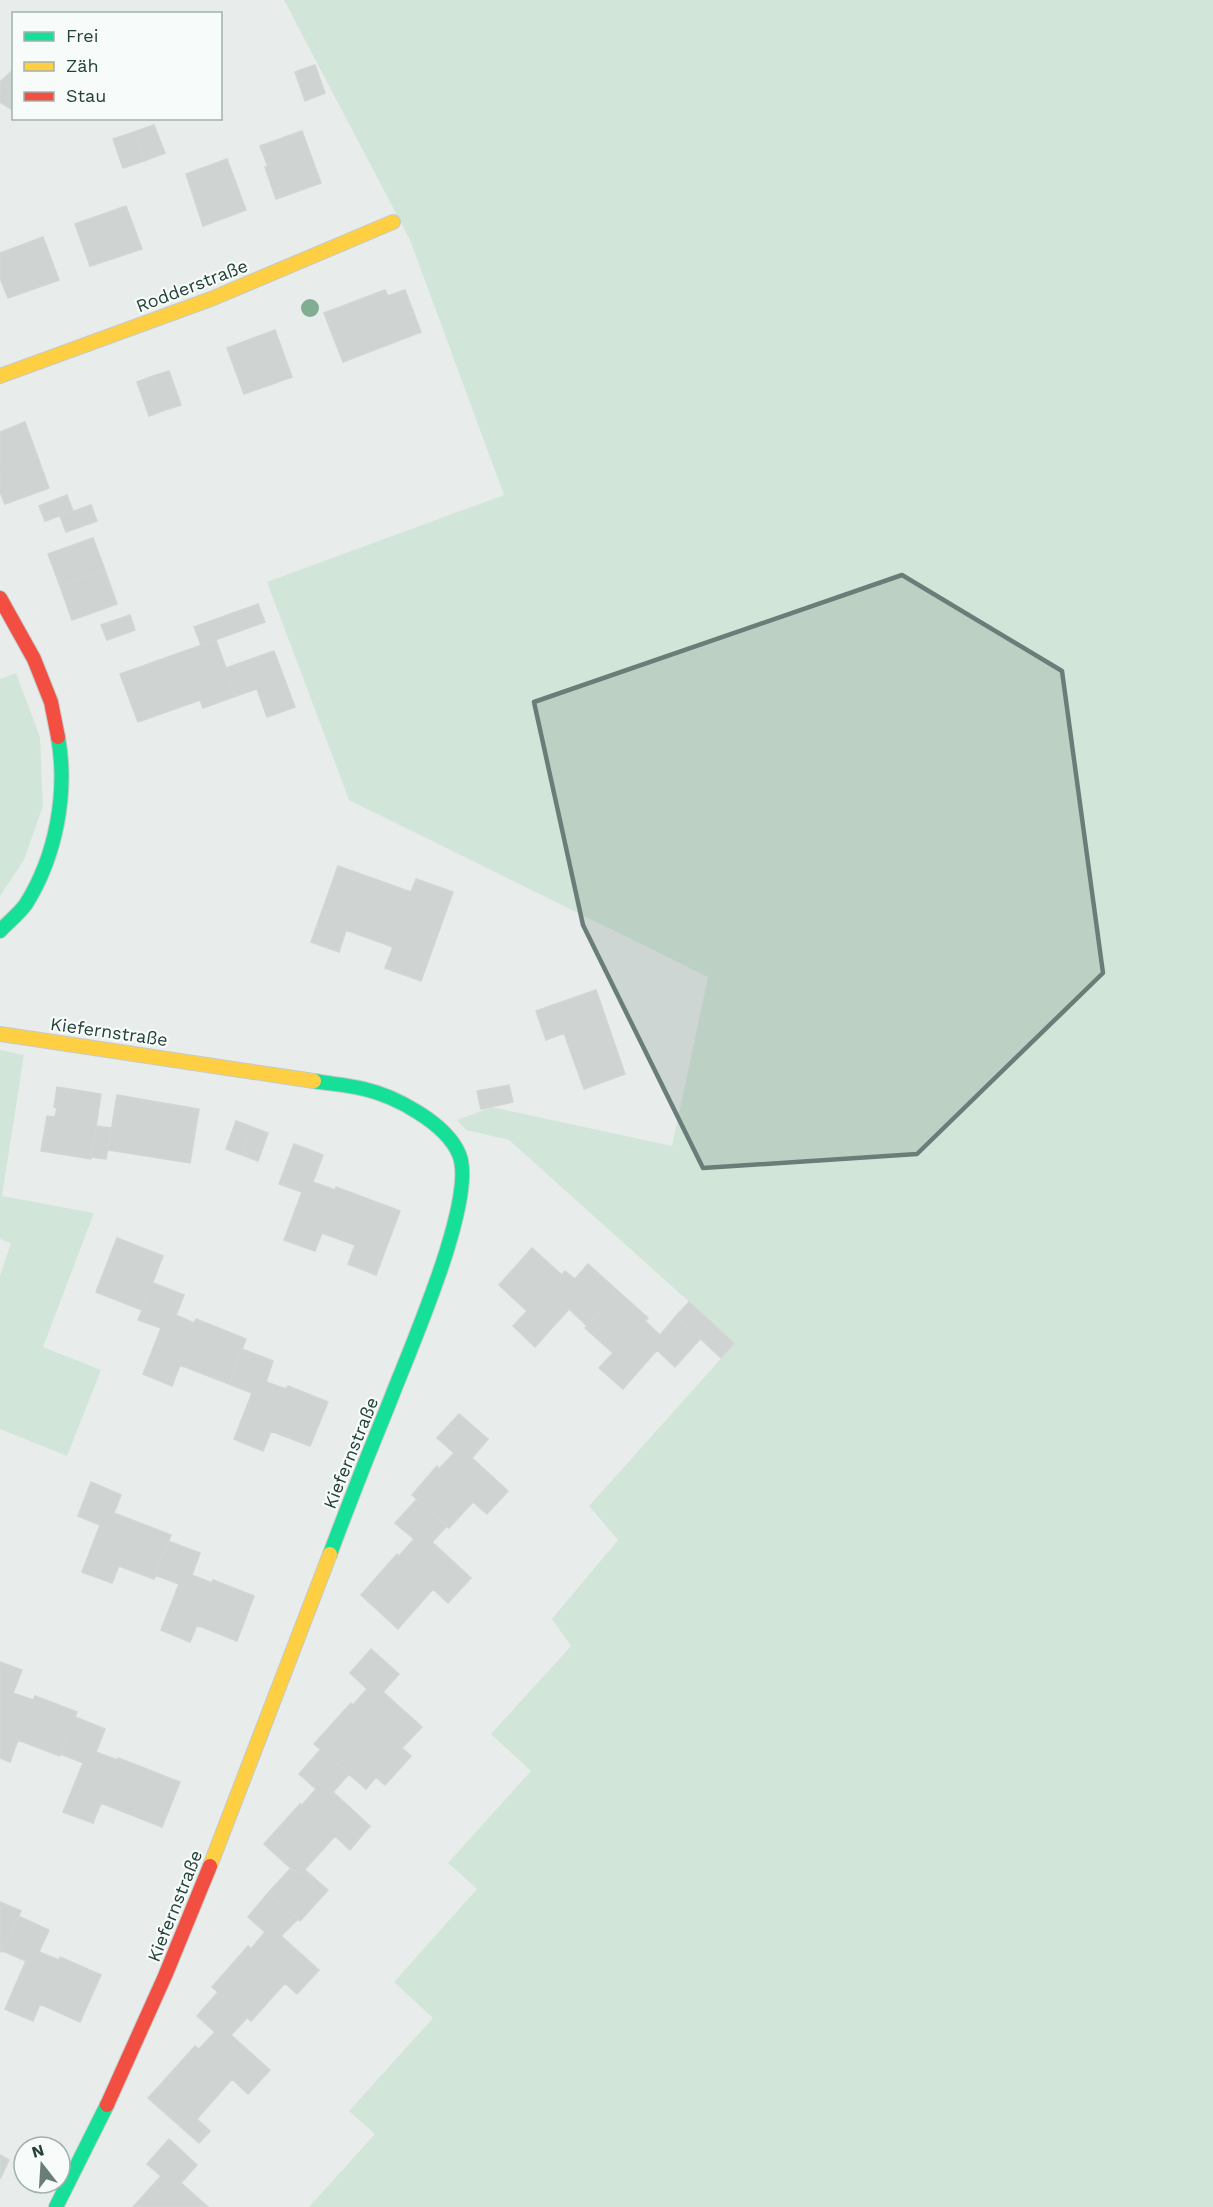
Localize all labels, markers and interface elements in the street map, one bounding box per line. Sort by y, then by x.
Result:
legend [12,12,222,120]
text: Frei [66,25,98,46]
text: Zäh [66,55,99,76]
text: Stau [66,85,106,106]
street label: Rodderstraße [133,255,251,317]
street label: Kiefernstraße [49,1013,169,1050]
street label: Kiefernstraße [319,1394,382,1512]
street label: Kiefernstraße [143,1847,206,1965]
north arrow [12,2135,72,2195]
text: N [29,2140,46,2162]

